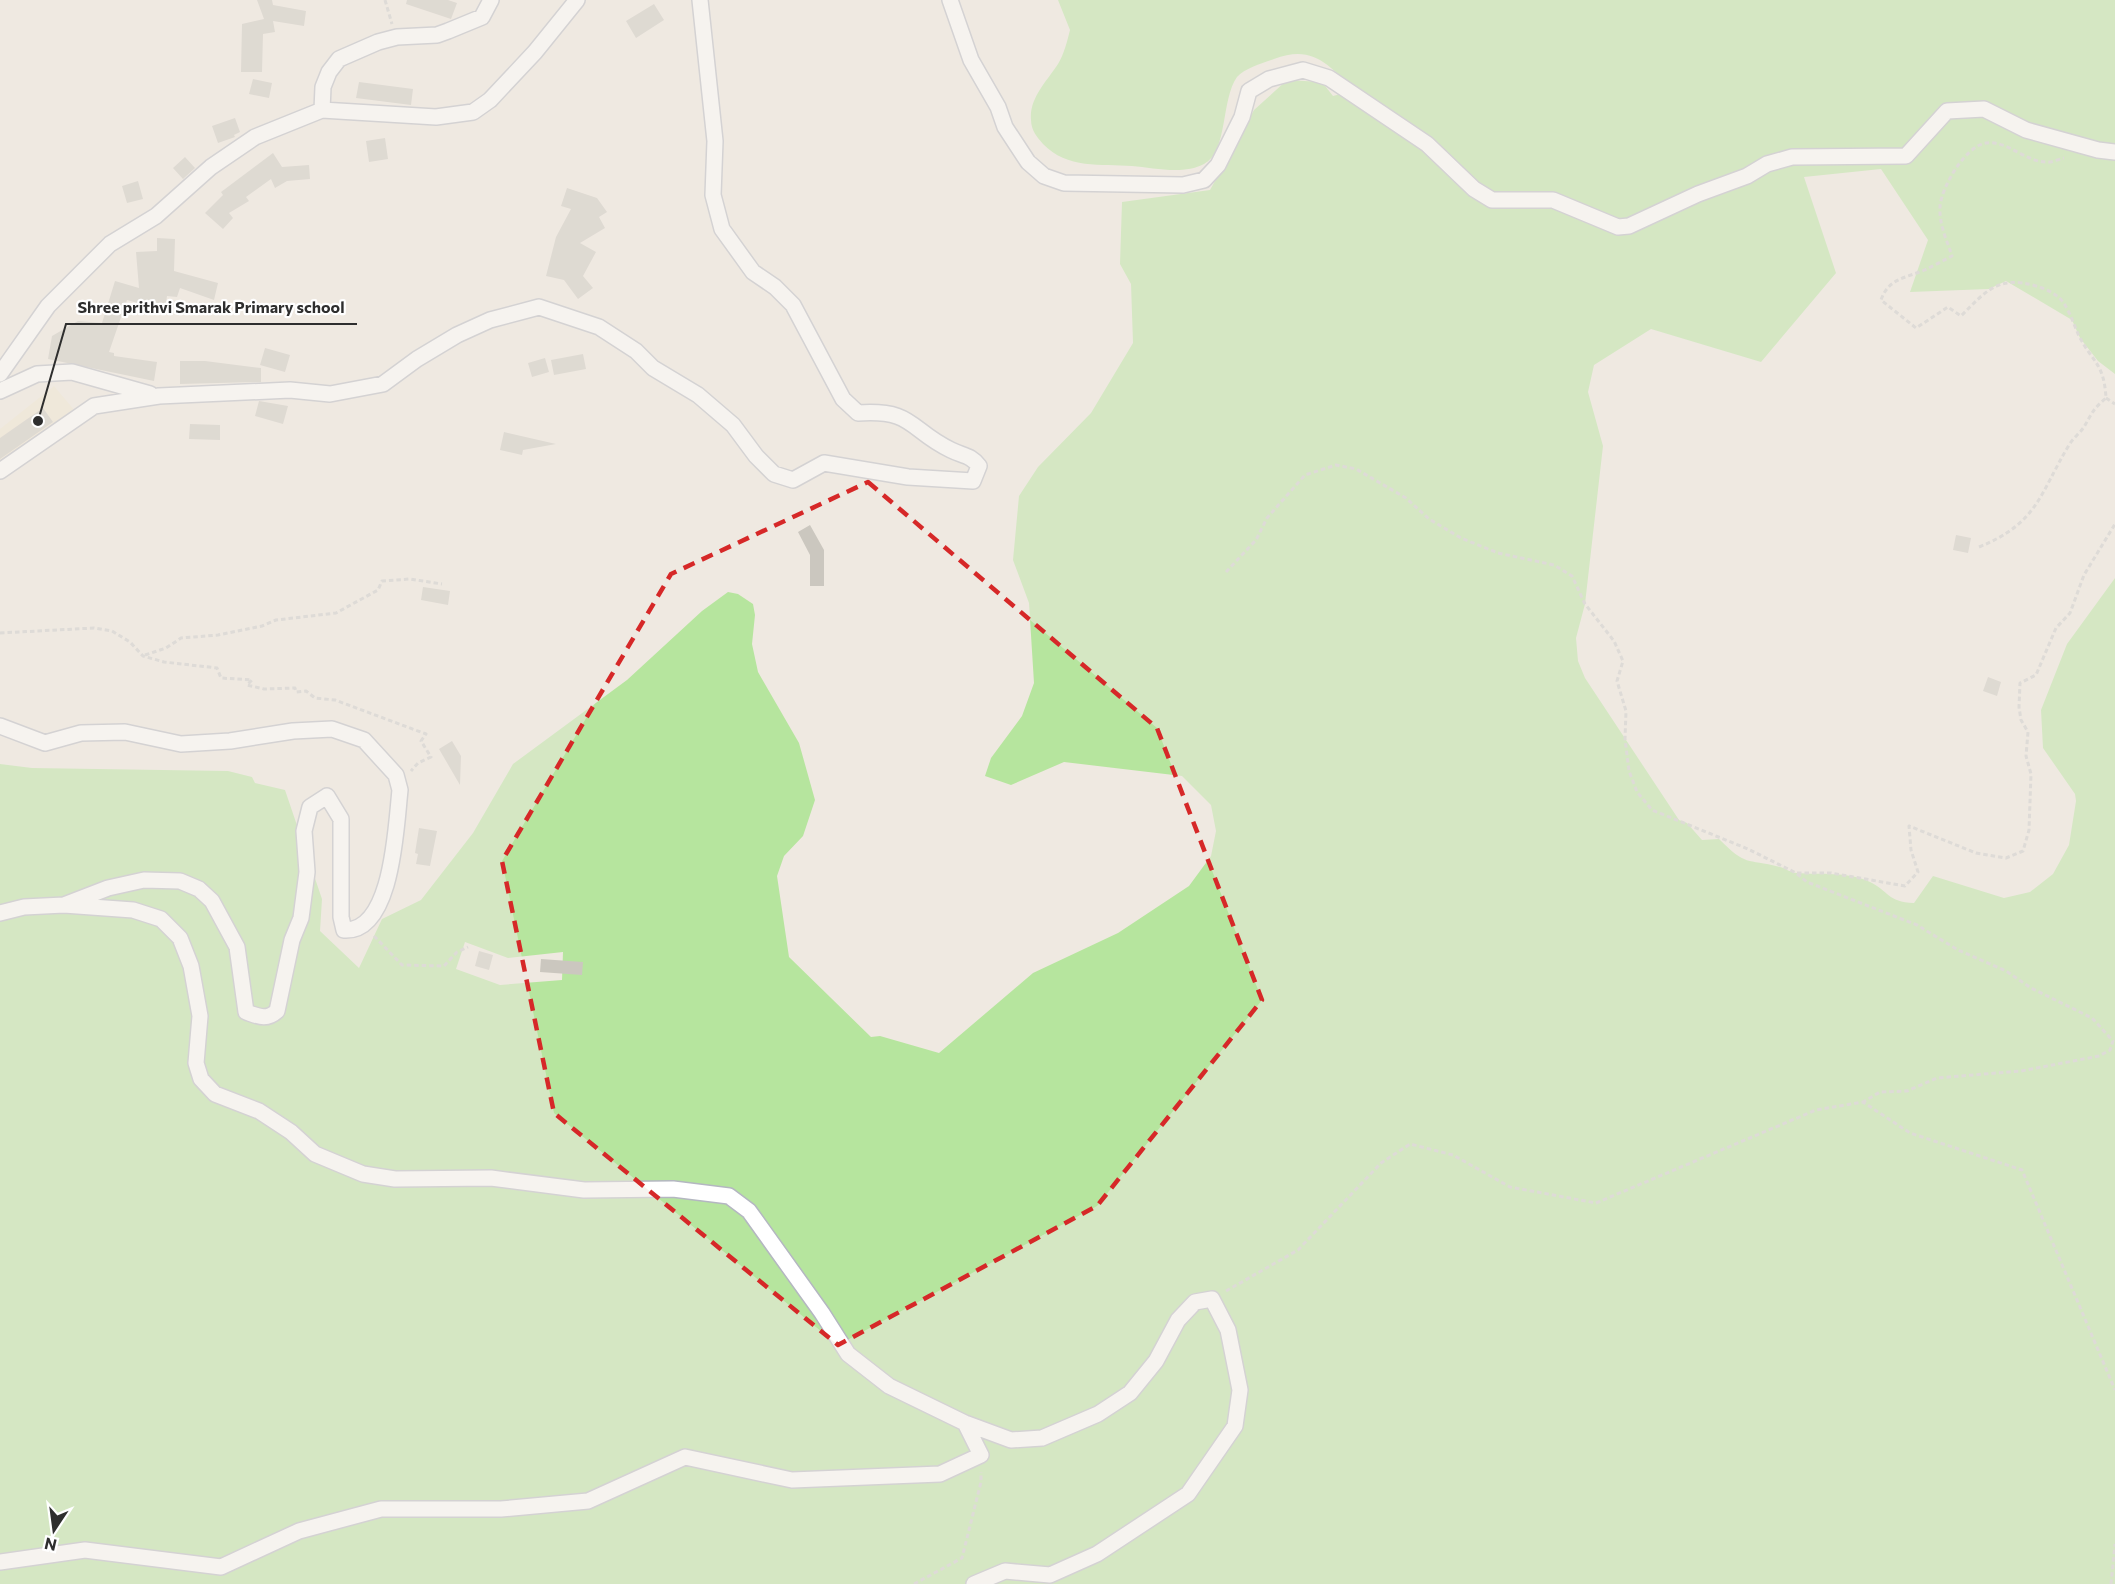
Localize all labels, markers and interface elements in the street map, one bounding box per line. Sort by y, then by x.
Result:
callout: Shree prithvi Smarak Primary school [66,290,357,324]
text: Shree prithvi Smarak Primary school [77,297,345,316]
north arrow [24,1500,84,1560]
text: N [43,1534,58,1556]

